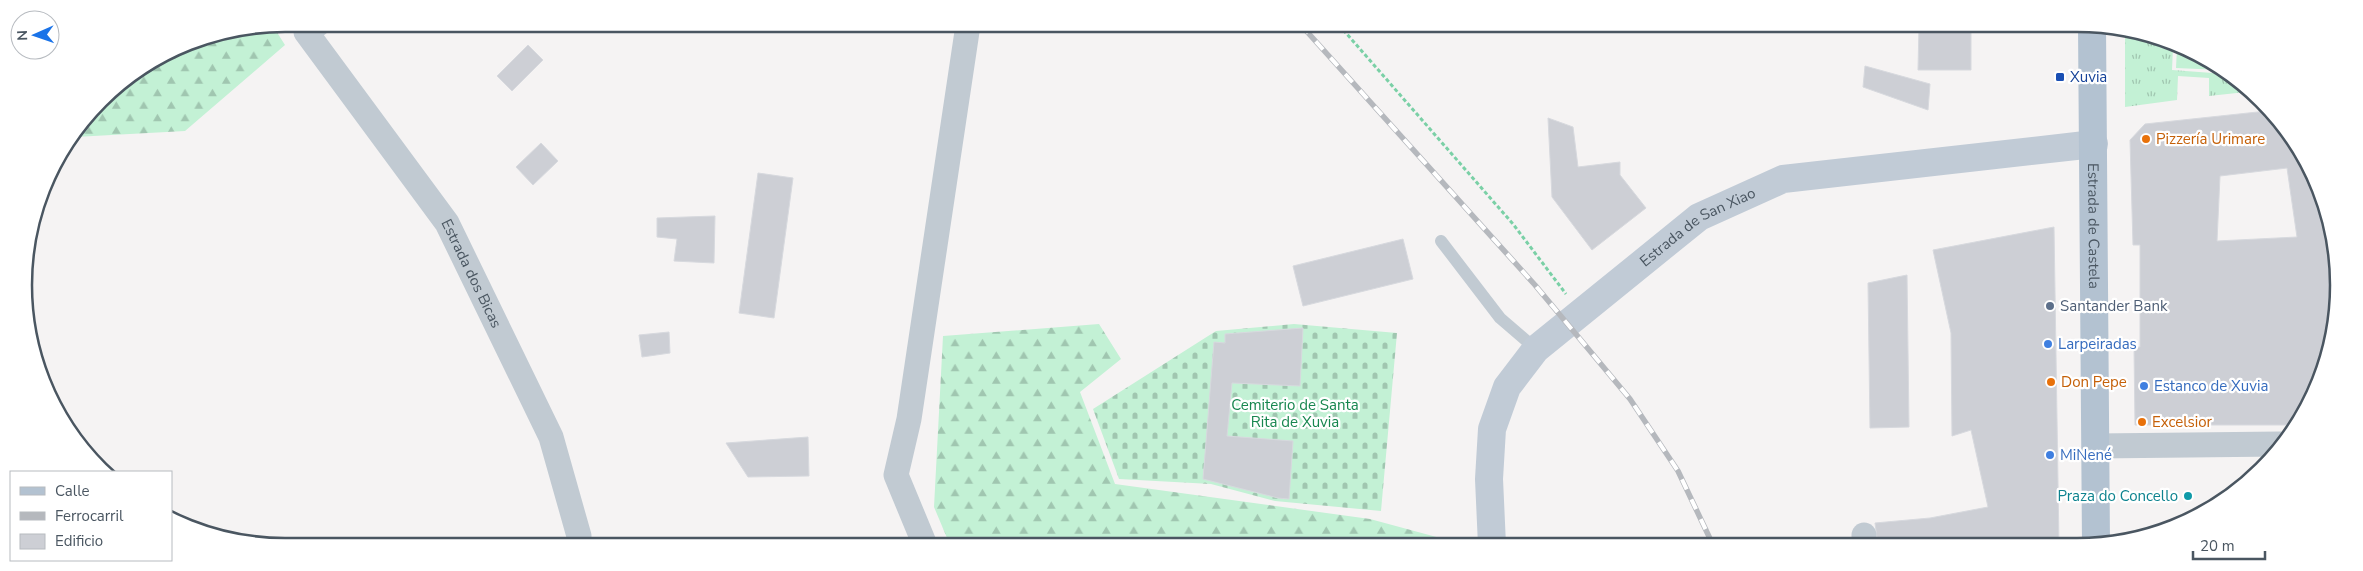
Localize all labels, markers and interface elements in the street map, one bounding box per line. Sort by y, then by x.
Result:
north arrow [10,10,60,60]
text: N [13,30,32,41]
place label: Xuvia [2070,67,2107,87]
marker: Xuvia [2054,71,2066,83]
place label: Pizzería Urimare [2156,129,2265,149]
marker: Pizzería Urimare [2140,133,2152,145]
street label: Estrada de Castela [2083,163,2104,289]
street label: Estrada de San Xiao [1636,183,1759,271]
street label: Estrada dos Bicas [437,216,506,331]
place label: Santander Bank [2060,296,2168,316]
marker: Santander Bank [2044,300,2056,312]
place label: Larpeiradas [2058,334,2137,354]
marker: Larpeiradas [2042,338,2054,350]
place label: Don Pepe [2061,372,2127,392]
marker: Don Pepe [2045,376,2057,388]
place label: Estanco de Xuvia [2154,376,2268,396]
marker: Estanco de Xuvia [2138,380,2150,392]
park label: Cemiterio de Santa Rita de Xuvia [1231,395,1359,432]
place label: Excelsior [2152,412,2213,432]
marker: Excelsior [2136,416,2148,428]
place label: MiNené [2060,445,2112,465]
marker: MiNené [2044,449,2056,461]
legend [10,471,172,561]
text: Calle [55,481,90,501]
place label: Praza do Concello [2057,486,2178,506]
marker: Praza do Concello [2182,490,2194,502]
text: Ferrocarril [55,506,124,526]
scale bar [2193,528,2266,560]
text: Edificio [55,531,103,551]
text: 20 m [2200,536,2235,556]

